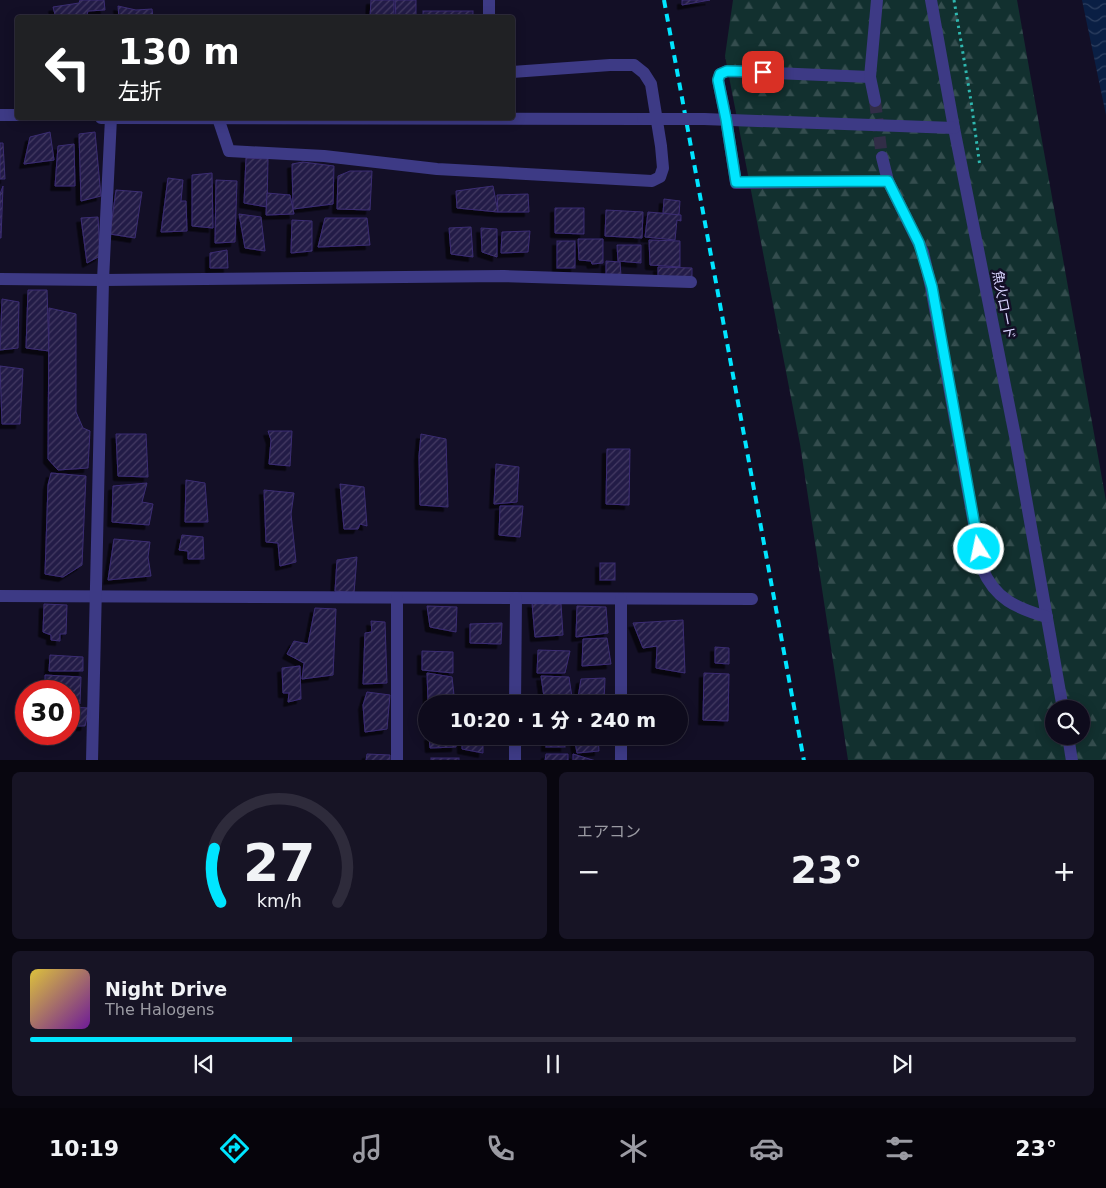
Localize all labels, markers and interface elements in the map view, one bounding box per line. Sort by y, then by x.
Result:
text: 130 m [118,32,240,72]
icon: left [35,35,100,100]
pin [742,51,784,93]
icon: arrive [749,58,777,86]
text: 左折 [118,79,162,104]
street label: 魚火ロード [989,269,1019,341]
position arrow [952,522,1004,574]
speed limit sign: 30 [15,680,80,745]
map controls [1045,700,1090,745]
button: search [1045,700,1090,745]
text: 10:20 · 1 分 · 240 m [450,709,656,731]
text: エアコン [577,822,641,841]
text: 27 [243,833,316,893]
text: 23° [791,848,862,892]
text: − [577,855,600,888]
text: + [1053,855,1076,888]
text: km/h [257,890,302,911]
text: Night Drive [105,978,227,1000]
text: The Halogens [105,1000,214,1019]
icon: previous [190,1050,218,1078]
icon: pause [539,1050,567,1078]
icon: next [888,1050,916,1078]
icon: directions [217,1131,252,1166]
icon: music [350,1131,385,1166]
icon: phone [483,1131,518,1166]
icon: climate [616,1131,651,1166]
icon: car [749,1131,784,1166]
icon: filters [882,1131,917,1166]
text: 10:19 [49,1136,119,1161]
text: 23° [1015,1136,1057,1161]

